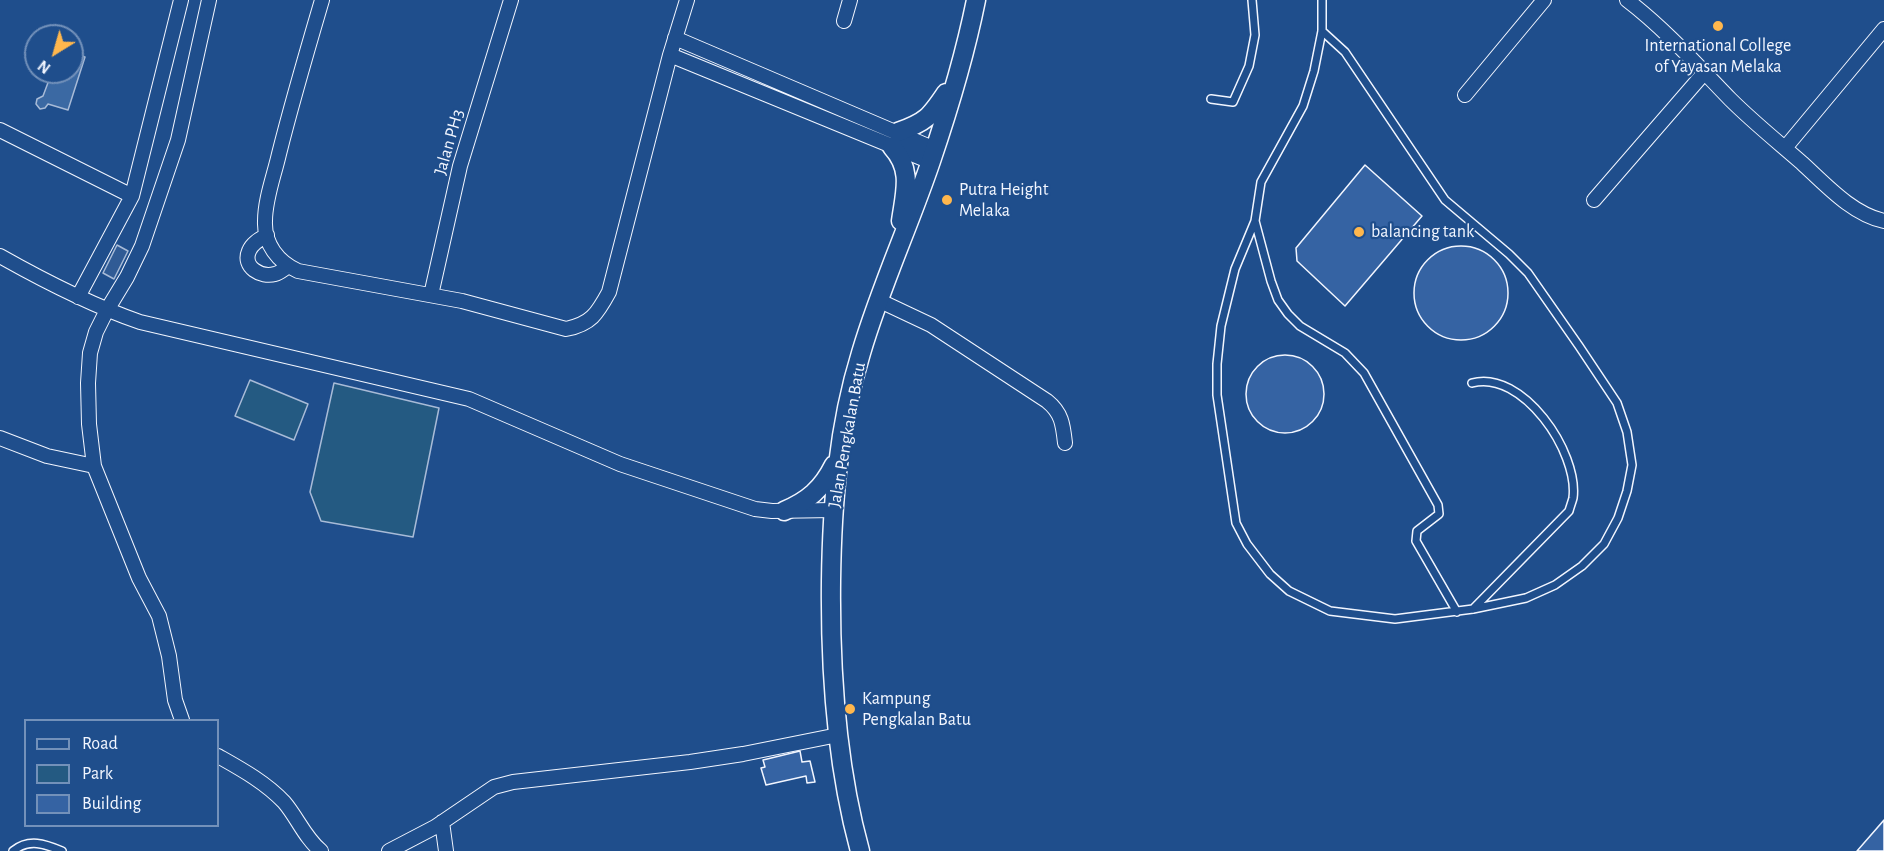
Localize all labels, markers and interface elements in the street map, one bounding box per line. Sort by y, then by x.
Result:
marker: International College of Yayasan Melaka [1711,19,1725,33]
north arrow [24,24,84,84]
place label: International College of Yayasan Melaka [1645,35,1791,78]
text: N [35,57,54,77]
street label: Jalan PH3 [429,107,469,177]
place label: Putra Height Melaka [959,179,1048,222]
marker: Putra Height Melaka [940,193,954,207]
place label: balancing tank [1371,221,1474,243]
marker: balancing tank [1352,225,1366,239]
street label: Jalan Pengkalan Batu [824,361,870,509]
place label: Kampung Pengkalan Batu [862,688,971,730]
marker: Kampung Pengkalan Batu [843,702,857,716]
legend [24,719,219,827]
text: Road [82,735,118,753]
text: Park [82,765,113,783]
text: Building [82,795,141,813]

